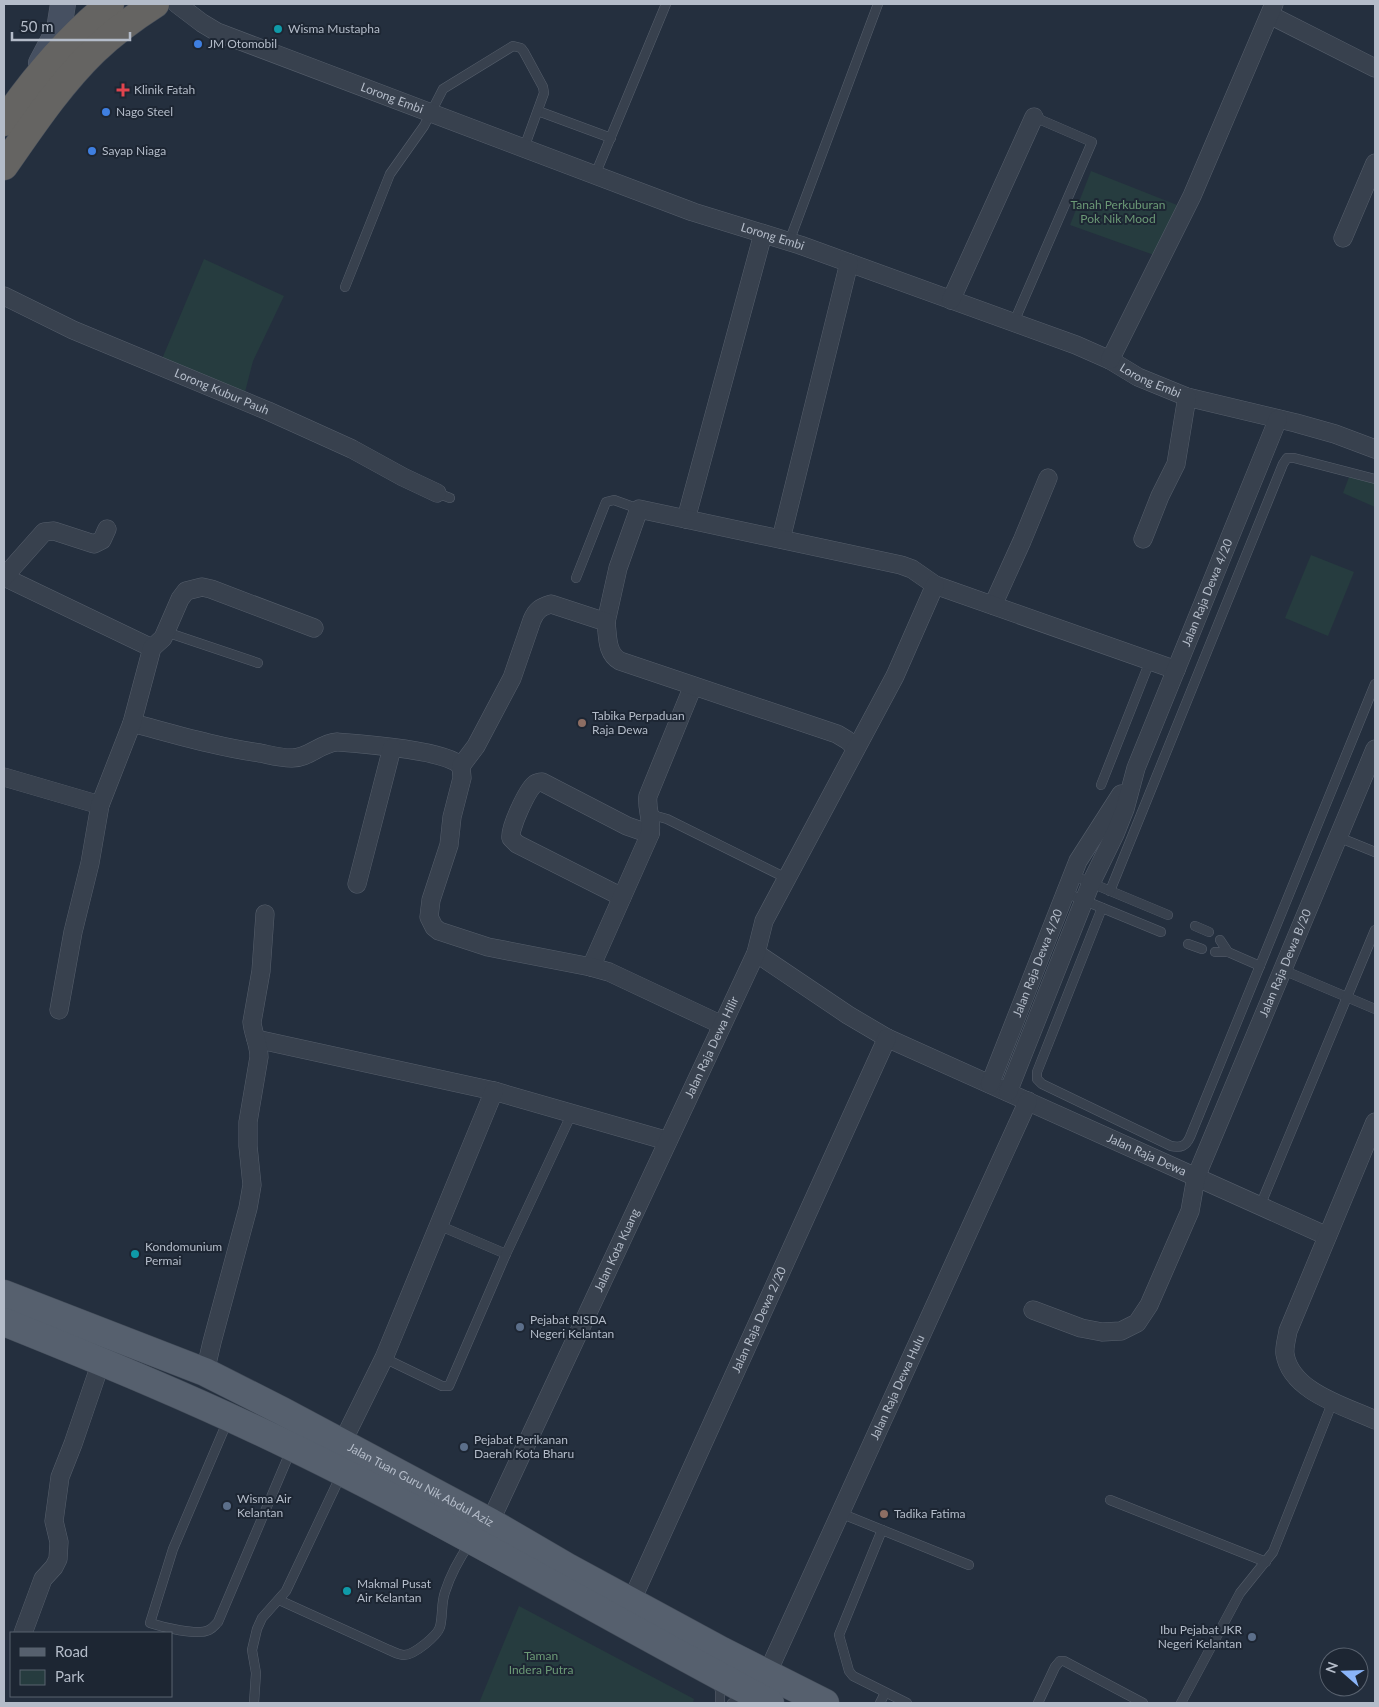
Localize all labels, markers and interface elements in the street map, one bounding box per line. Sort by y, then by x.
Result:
scale bar [12,10,130,42]
text: 50 m [20,17,54,35]
place label: Wisma Mustapha [288,21,380,36]
marker: Wisma Mustapha [272,23,284,35]
place label: JM Otomobil [208,36,277,51]
marker: JM Otomobil [192,38,204,50]
street label: Lorong Embi [359,79,426,116]
place label: Klinik Fatah [134,82,195,97]
marker: Klinik Fatah [116,83,130,97]
place label: Nago Steel [116,104,173,119]
marker: Nago Steel [100,106,112,118]
place label: Sayap Niaga [102,143,166,158]
marker: Sayap Niaga [86,145,98,157]
park label: Tanah Perkuburan Pok Nik Mood [1071,197,1165,226]
street label: Lorong Embi [739,219,807,253]
street label: Lorong Embi [1117,360,1183,401]
street label: Lorong Kubur Pauh [172,365,271,418]
street label: Jalan Raja Dewa 4/20 [1178,537,1235,649]
place label: Tabika Perpaduan Raja Dewa [592,708,685,737]
marker: Tabika Perpaduan Raja Dewa [576,717,588,729]
street label: Jalan Raja Dewa 4/20 [1009,907,1065,1019]
street label: Jalan Raja Dewa B/20 [1256,907,1314,1019]
street label: Jalan Raja Dewa Hilir [681,993,742,1100]
street label: Jalan Raja Dewa [1105,1130,1189,1179]
street label: Jalan Kota Kuang [591,1206,643,1294]
place label: Kondomunium Permai [145,1239,222,1268]
marker: Kondomunium Permai [129,1248,141,1260]
street label: Jalan Raja Dewa 2/20 [728,1264,789,1375]
place label: Pejabat RISDA Negeri Kelantan [530,1312,614,1341]
marker: Pejabat RISDA Negeri Kelantan [514,1321,526,1333]
street label: Jalan Raja Dewa Hulu [867,1332,928,1442]
place label: Pejabat Perikanan Daerah Kota Bharu [474,1432,574,1461]
street label: Jalan Tuan Guru Nik Abdul Aziz [345,1439,497,1530]
marker: Pejabat Perikanan Daerah Kota Bharu [458,1441,470,1453]
place label: Wisma Air Kelantan [237,1491,292,1520]
marker: Wisma Air Kelantan [221,1500,233,1512]
place label: Tadika Fatima [894,1506,965,1521]
marker: Tadika Fatima [878,1508,890,1520]
place label: Makmal Pusat Air Kelantan [357,1576,432,1605]
marker: Makmal Pusat Air Kelantan [341,1585,353,1597]
place label: Ibu Pejabat JKR Negeri Kelantan [1158,1622,1242,1651]
marker: Ibu Pejabat JKR Negeri Kelantan [1246,1631,1258,1643]
legend [10,1632,172,1697]
text: Road [55,1642,88,1660]
north arrow [1319,1647,1369,1697]
park label: Taman Indera Putra [509,1648,573,1677]
text: N [1321,1659,1341,1675]
text: Park [55,1667,85,1685]

